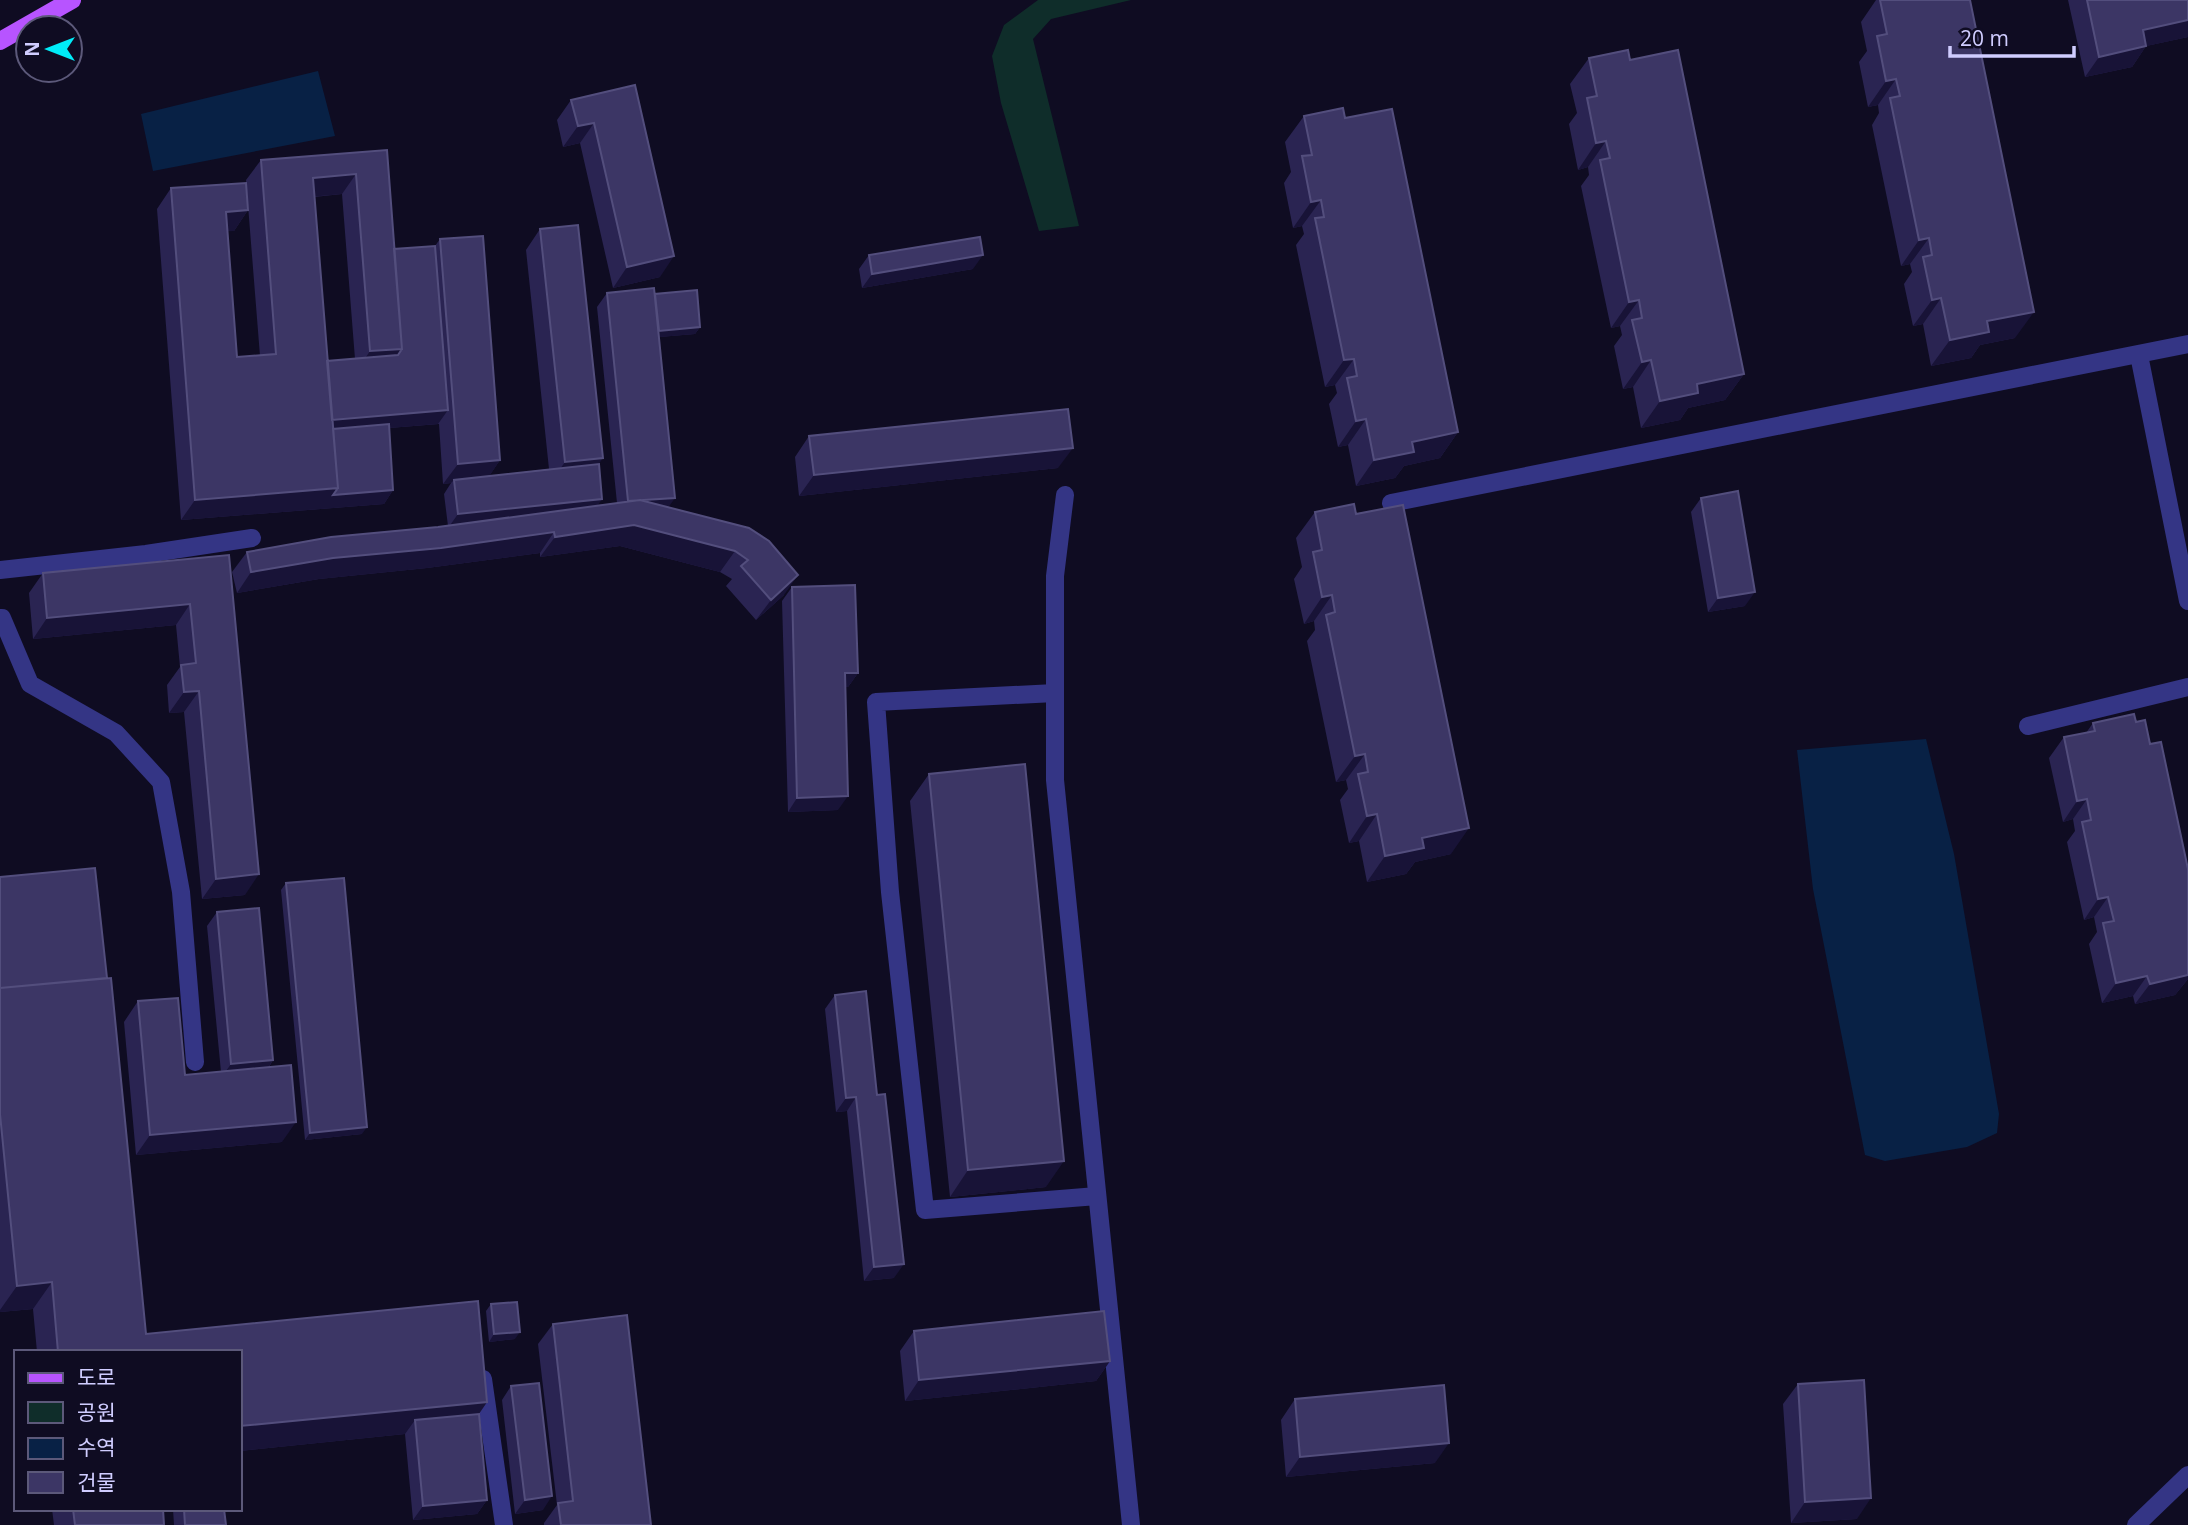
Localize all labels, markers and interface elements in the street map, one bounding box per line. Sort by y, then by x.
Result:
north arrow [14,14,84,84]
scale bar [1950,14,2074,58]
text: 20 m [1960,24,2009,52]
text: N [19,41,45,57]
legend [14,1350,242,1511]
text: 도로 [77,1363,116,1391]
text: 공원 [77,1398,116,1426]
text: 수역 [77,1433,116,1461]
text: 건물 [77,1468,116,1496]

